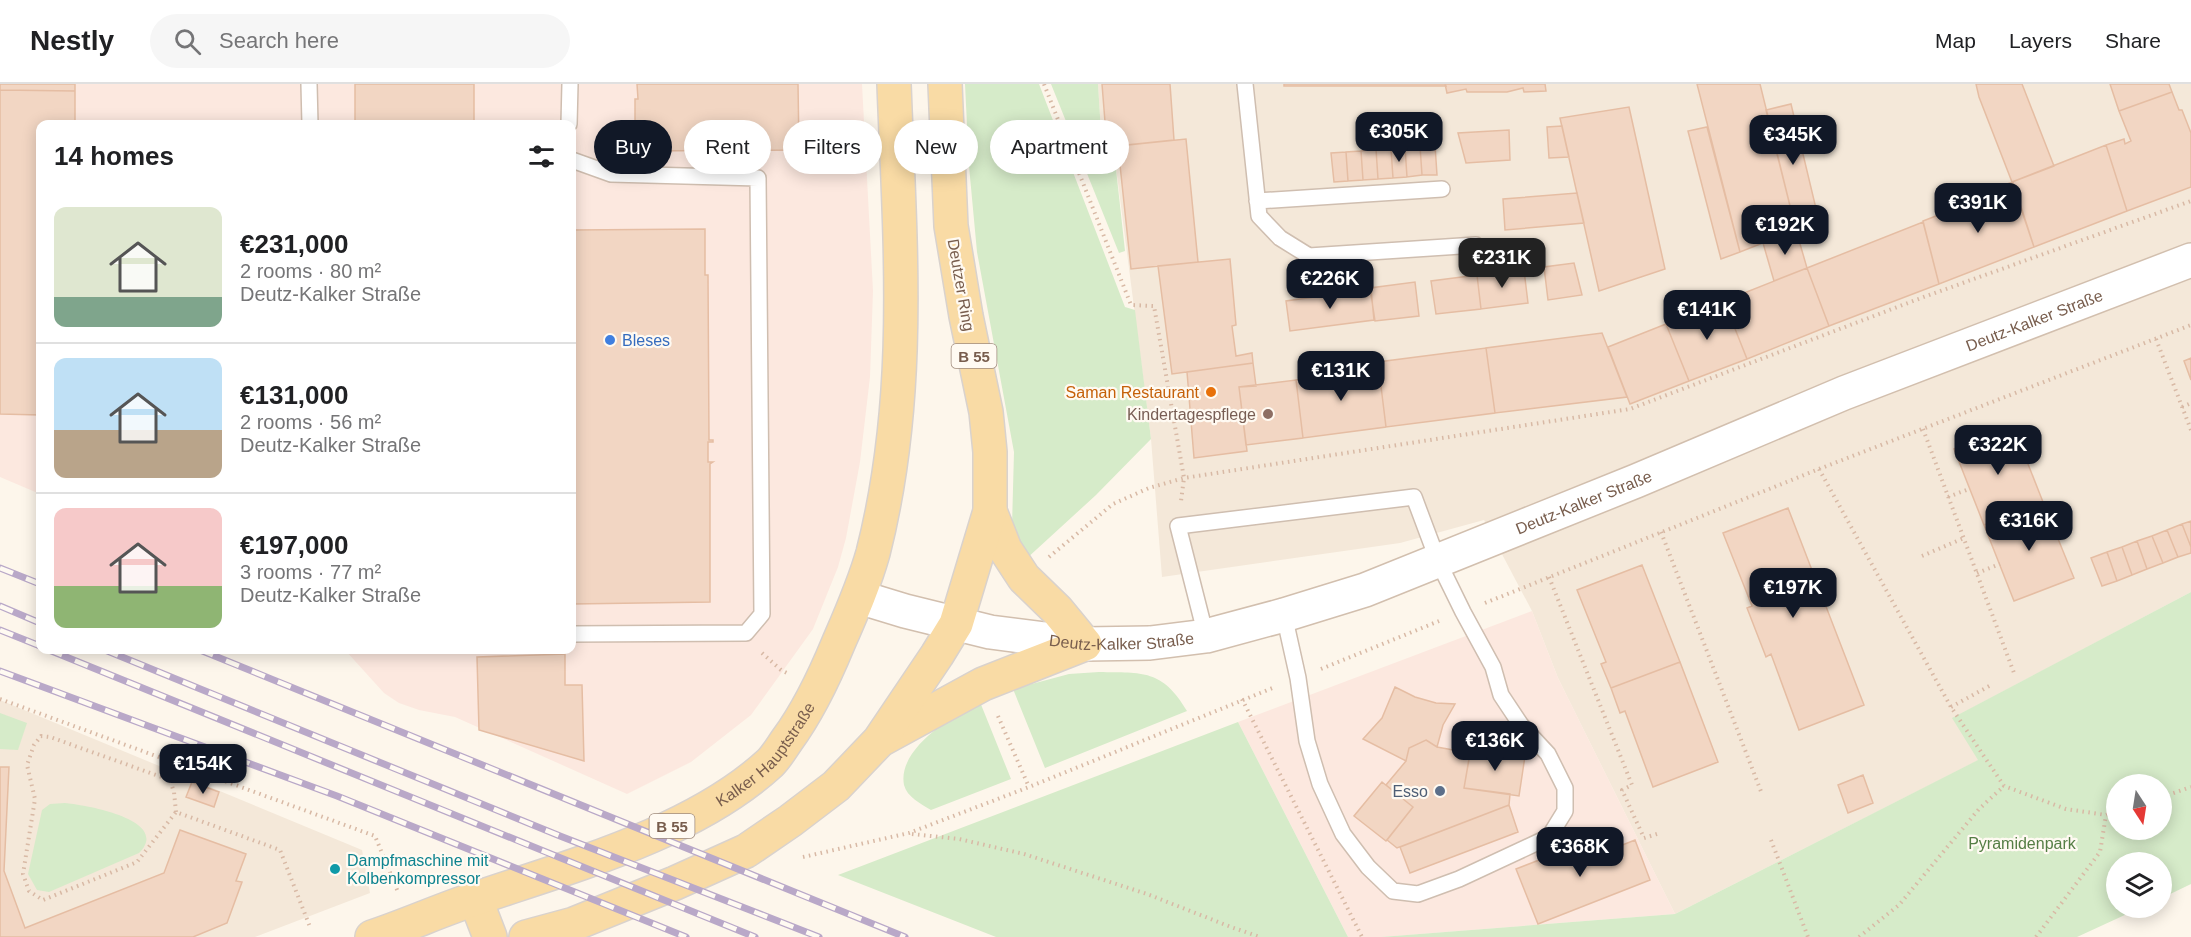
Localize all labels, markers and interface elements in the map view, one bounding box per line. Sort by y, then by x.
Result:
search box [150,14,570,68]
text: Nestly [30,25,114,56]
icon: search [171,25,204,58]
text: Search here [219,28,339,53]
text: Map [1935,29,1976,52]
text: Layers [2009,29,2072,52]
text: Share [2105,29,2161,52]
pin: €305K [1357,112,1441,163]
pin: €345K [1751,115,1835,166]
chip: Buy [594,120,672,174]
chip: Rent [684,120,771,174]
chip: Filters [783,120,882,174]
chip: New [894,120,978,174]
chip: Apartment [990,120,1129,174]
text: €305K [1370,120,1428,142]
text: €345K [1764,123,1822,145]
icon: filters [525,140,558,173]
text: 14 homes [54,141,174,171]
pin: €391K [1936,183,2020,234]
text: €391K [1949,191,2007,213]
pin: €192K [1743,205,1827,256]
text: €192K [1756,213,1814,235]
text: €231,000 [240,229,348,259]
icon: home [102,231,174,303]
street label: Deutzer Ring [945,238,977,332]
pin: €231K [1460,238,1544,289]
text: €231K [1473,246,1531,268]
pin: €226K [1288,259,1372,310]
text: 2 rooms · 80 m² [240,260,381,282]
text: €226K [1301,267,1359,289]
text: Deutz-Kalker Straße [240,283,421,305]
street label: Deutz-Kalker Straße [1963,286,2105,354]
pin: €141K [1665,290,1749,341]
text: €141K [1678,298,1736,320]
place label: Bleses [622,332,670,349]
marker: Bleses [603,333,617,347]
road number: B 55 [952,344,996,368]
pin: €131K [1299,351,1383,402]
text: €131K [1312,359,1370,381]
text: €131,000 [240,380,348,410]
icon: home [102,382,174,454]
place label: Saman Restaurant [1066,384,1200,401]
marker: Saman Restaurant [1204,385,1218,399]
place label: Kindertagespflege [1127,406,1256,423]
marker: Kindertagespflege [1261,407,1275,421]
text: 2 rooms · 56 m² [240,411,381,433]
pin: €322K [1956,425,2040,476]
text: €322K [1969,433,2027,455]
text: Deutz-Kalker Straße [240,434,421,456]
street label: Deutz-Kalker Straße [1513,467,1654,537]
pin: €316K [1987,501,2071,552]
text: €316K [2000,509,2058,531]
text: €197,000 [240,530,348,560]
icon: home [102,532,174,604]
text: 3 rooms · 77 m² [240,561,381,583]
pin: €197K [1751,568,1835,619]
text: €197K [1764,576,1822,598]
text: Deutz-Kalker Straße [240,584,421,606]
street label: Deutz-Kalker Straße [1048,629,1195,653]
street label: Kalker Hauptstraße [713,699,818,809]
pin: €136K [1453,721,1537,772]
text: €136K [1466,729,1524,751]
pin: €154K [161,744,245,795]
text: €154K [174,752,232,774]
north arrow [2106,774,2172,840]
map controls [2106,774,2172,918]
place label: Esso [1392,783,1428,800]
marker: Esso [1433,784,1447,798]
road number: B 55 [650,814,694,838]
pin: €368K [1538,827,1622,878]
text: €368K [1551,835,1609,857]
park label: Pyramidenpark [1968,835,2077,852]
place label: Dampfmaschine mit Kolbenkompressor [347,852,489,887]
button: layers [2106,852,2172,918]
marker: Dampfmaschine mit Kolbenkompressor [328,862,342,876]

